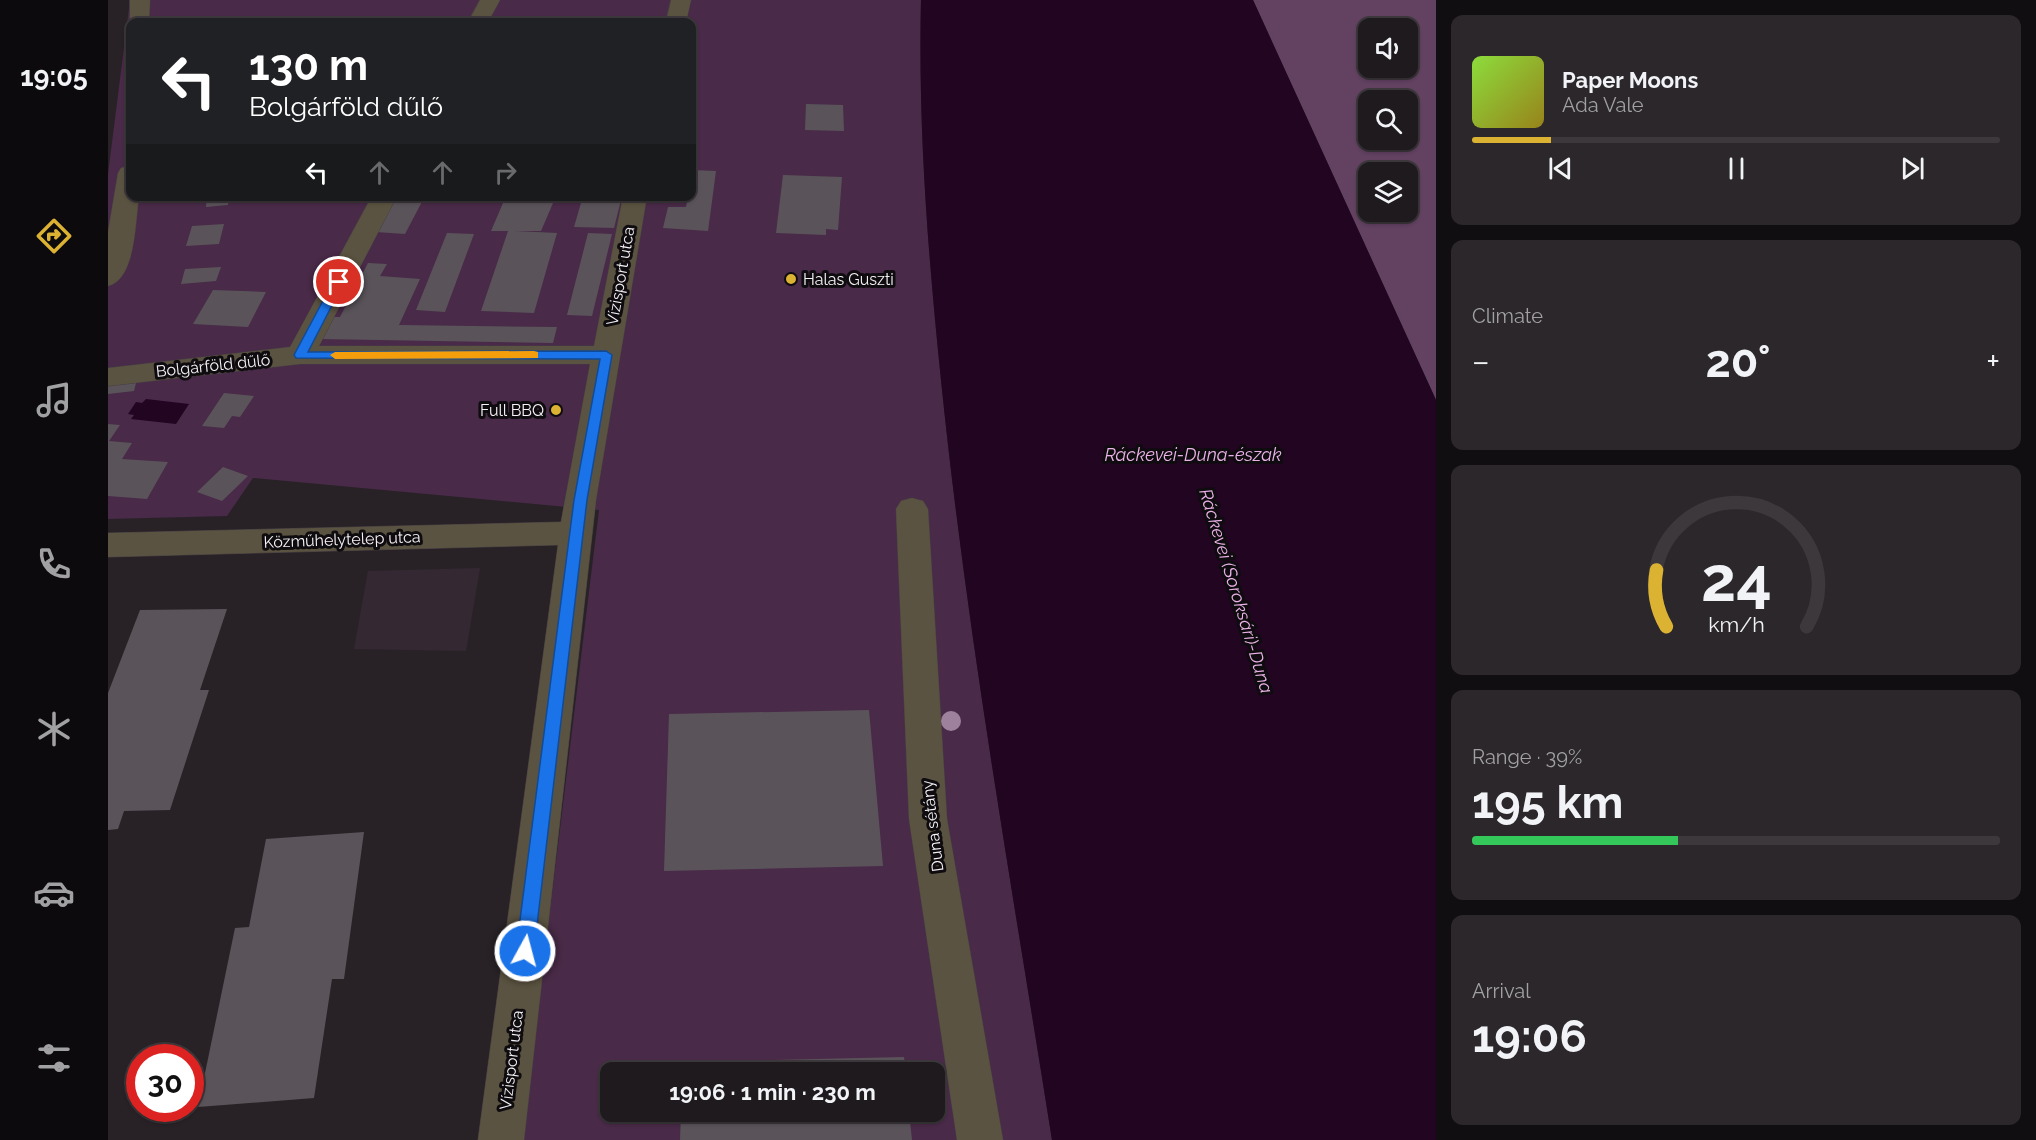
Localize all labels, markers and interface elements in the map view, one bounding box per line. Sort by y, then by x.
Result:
map controls [1358,18,1418,222]
button: sound [1358,18,1418,78]
text: 130 m [249,41,368,90]
icon: left [150,42,228,120]
text: 19:05 [20,61,88,92]
text: Paper Moons [1562,67,1698,93]
button: search [1358,90,1418,150]
text: Bolgárföld dűlő [249,91,443,122]
text: Ada Vale [1562,93,1644,117]
icon: previous [1544,152,1577,185]
icon: pause [1720,152,1753,185]
icon: next [1896,152,1929,185]
icon: left [300,156,333,189]
icon: ahead [363,156,396,189]
icon: ahead [426,156,459,189]
icon: right [489,156,522,189]
button: layers [1358,162,1418,222]
icon: directions [33,215,75,257]
street label: Vízisport utca [602,225,639,327]
pin [313,256,364,307]
icon: arrive [322,265,355,298]
place label: Halas Guszti [803,270,894,289]
marker: Halas Guszti [784,272,798,286]
text: Climate [1472,304,1543,328]
text: 20° [1705,335,1771,388]
text: − [1472,342,1490,381]
text: + [1986,342,2000,381]
street label: Bolgárföld dűlő [155,350,271,381]
icon: music [33,379,75,421]
place label: Full BBQ [480,401,544,420]
marker: Full BBQ [549,403,563,417]
water label: Ráckevei-Duna-észak [1104,444,1282,465]
water label: Ráckevei (Soroksári)-Duna [1195,486,1278,696]
street label: Közműhelytelep utca [263,527,421,552]
text: 24 [1701,542,1771,616]
icon: phone [33,543,75,585]
text: km/h [1708,612,1764,637]
icon: climate [33,708,75,750]
text: Range · 39% [1472,745,1582,769]
text: 195 km [1472,776,1623,829]
street label: Duna sétány [917,779,948,873]
icon: car [33,872,75,914]
position arrow [493,919,557,983]
text: Arrival [1472,979,1531,1003]
street label: Vízisport utca [496,1009,527,1111]
text: 19:06 [1472,1010,1587,1063]
icon: filters [33,1037,75,1079]
speed limit sign: 30 [126,1044,204,1122]
text: 19:06 · 1 min · 230 m [669,1079,876,1105]

